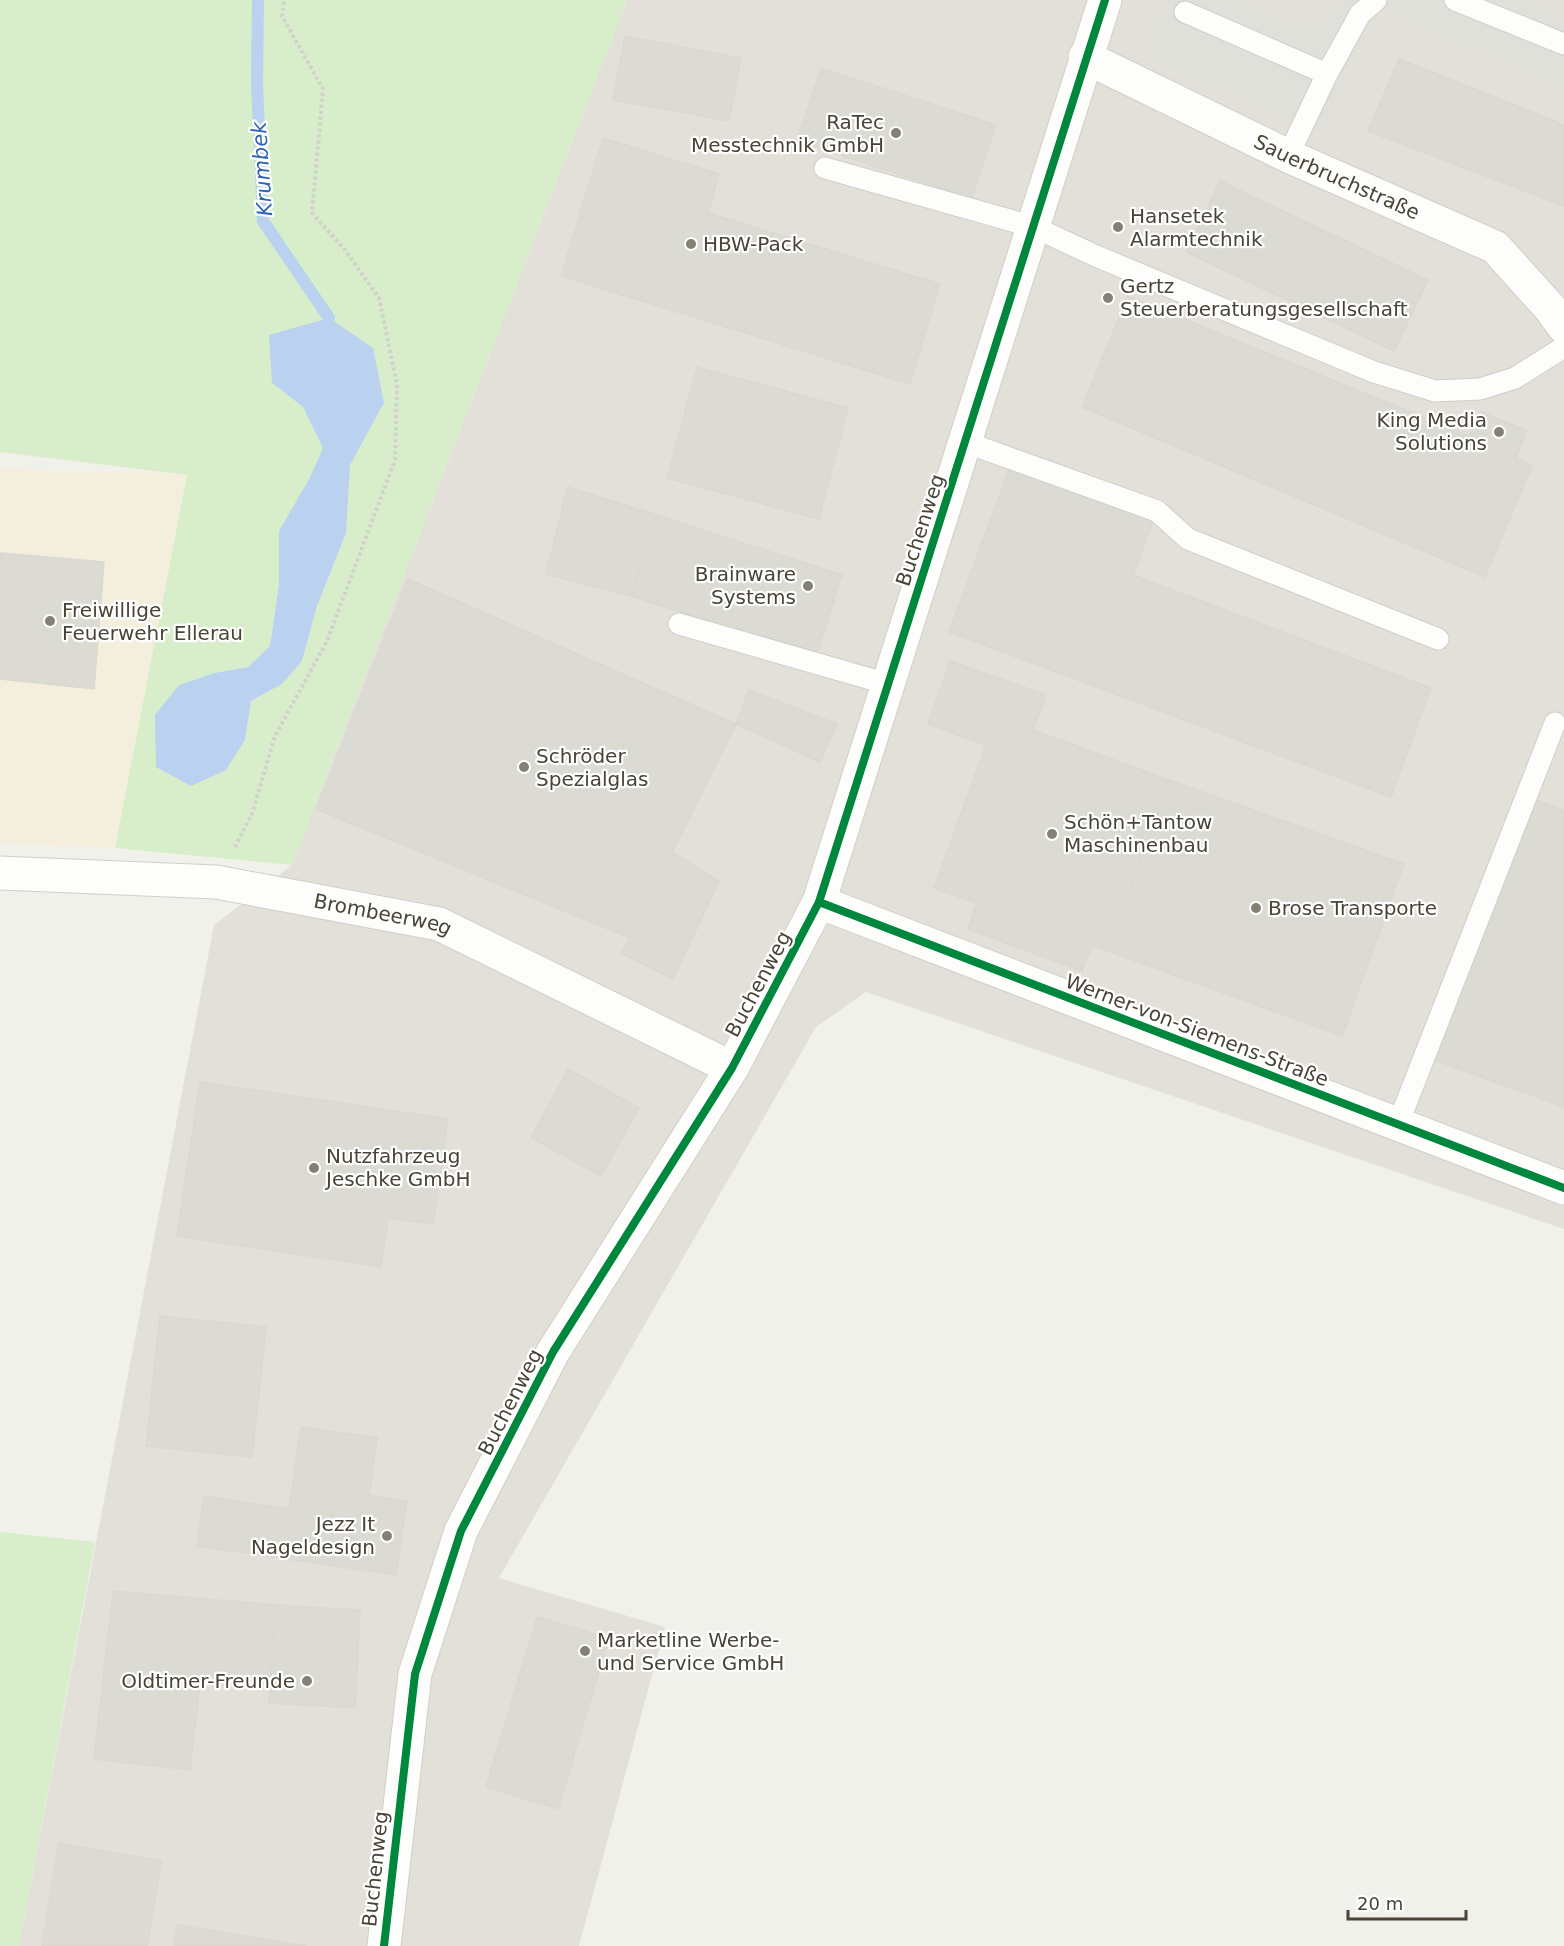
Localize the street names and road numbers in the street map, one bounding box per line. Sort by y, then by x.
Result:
street label: Sauerbruchstraße [1250,129,1424,224]
street label: Buchenweg [891,471,949,589]
street label: Brombeerweg [312,889,456,941]
street label: Buchenweg [720,927,796,1041]
street label: Werner-von-Siemens-Straße [1062,969,1332,1091]
street label: Buchenweg [473,1345,547,1459]
street label: Buchenweg [357,1810,393,1928]

